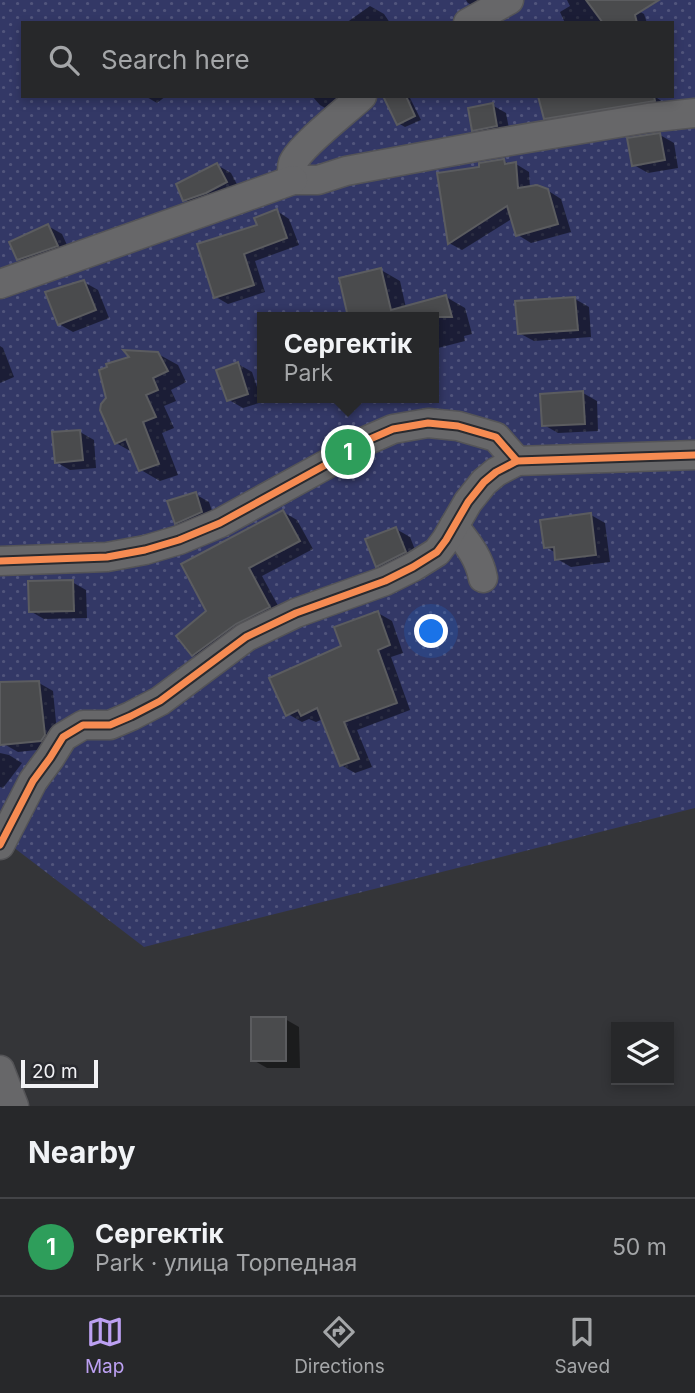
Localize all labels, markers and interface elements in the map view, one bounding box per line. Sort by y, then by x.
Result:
search box [21,21,674,98]
icon: search [45,41,83,79]
text: Search here [101,44,250,75]
popup [257,312,439,403]
text: Сергектік [284,328,412,359]
text: Park [284,359,333,387]
pin: 1 [325,426,371,478]
your location [414,614,448,648]
map controls [611,1022,674,1085]
button: layers [611,1022,674,1085]
scale bar [21,1057,98,1089]
text: 20 m [32,1060,78,1083]
text: Nearby [28,1134,136,1170]
text: Сергектік [95,1218,224,1249]
text: 1 [46,1233,56,1261]
text: 50 m [612,1233,667,1261]
text: Park · улица Торпедная [95,1249,357,1277]
tab: Map [85,1313,124,1378]
tab: Directions [294,1313,385,1378]
tab: Saved [554,1313,610,1378]

